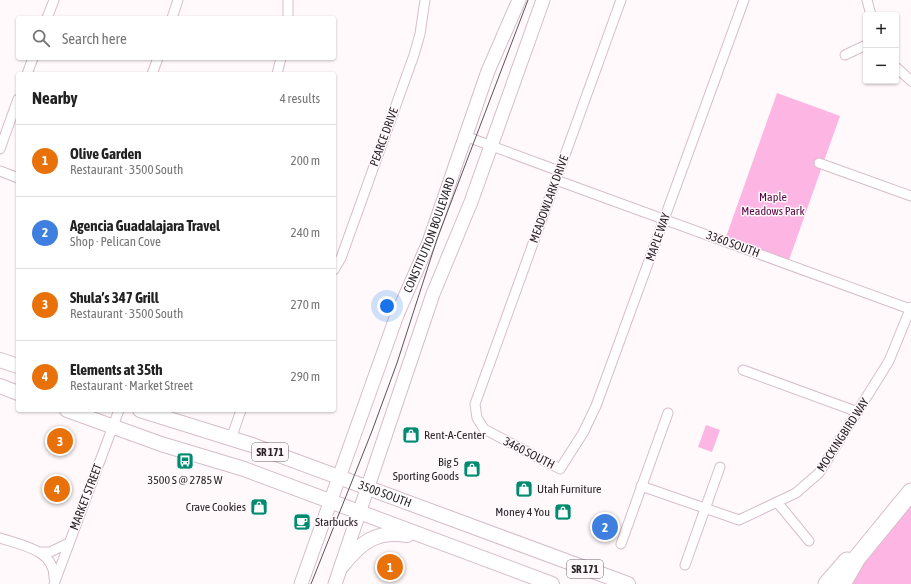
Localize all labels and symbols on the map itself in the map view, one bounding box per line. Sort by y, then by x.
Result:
street label: PEARCE DRIVE [367,106,401,168]
street label: MEADOWLARK DRIVE [527,153,571,245]
street label: CONSTITUTION BOULEVARD [401,175,458,295]
park label: Maple Meadows Park [741,190,805,218]
street label: MAPLE WAY [643,210,673,263]
street label: 3360 SOUTH [704,228,762,260]
your location [377,296,397,316]
street label: MOCKINGBIRD WAY [814,395,872,474]
shop icon: Rent-A-Center [401,425,421,445]
pin: 3 [47,426,73,456]
place label: Rent-A-Center [424,428,486,442]
street label: 3460 SOUTH [501,434,557,472]
road number: SR 171 [252,443,288,461]
bus stop icon: 3500 S @ 2785 W [175,451,195,471]
place label: Big 5 Sporting Goods [393,455,459,483]
shop icon: Big 5 Sporting Goods [462,459,482,479]
street label: MARKET STREET [67,461,105,532]
place label: 3500 S @ 2785 W [148,473,223,487]
pin: 4 [44,474,70,504]
street label: 3500 SOUTH [356,478,413,510]
shop icon: Utah Furniture [514,479,534,499]
place label: Utah Furniture [537,482,601,496]
shop icon: Crave Cookies [249,497,269,517]
place label: Crave Cookies [186,500,246,514]
shop icon: Money 4 You [553,502,573,522]
place label: Money 4 You [495,505,550,519]
cafe icon: Starbucks [292,512,312,532]
pin: 2 [592,512,618,542]
place label: Starbucks [315,515,358,529]
pin: 1 [377,552,403,582]
road number: SR 171 [567,560,603,578]

